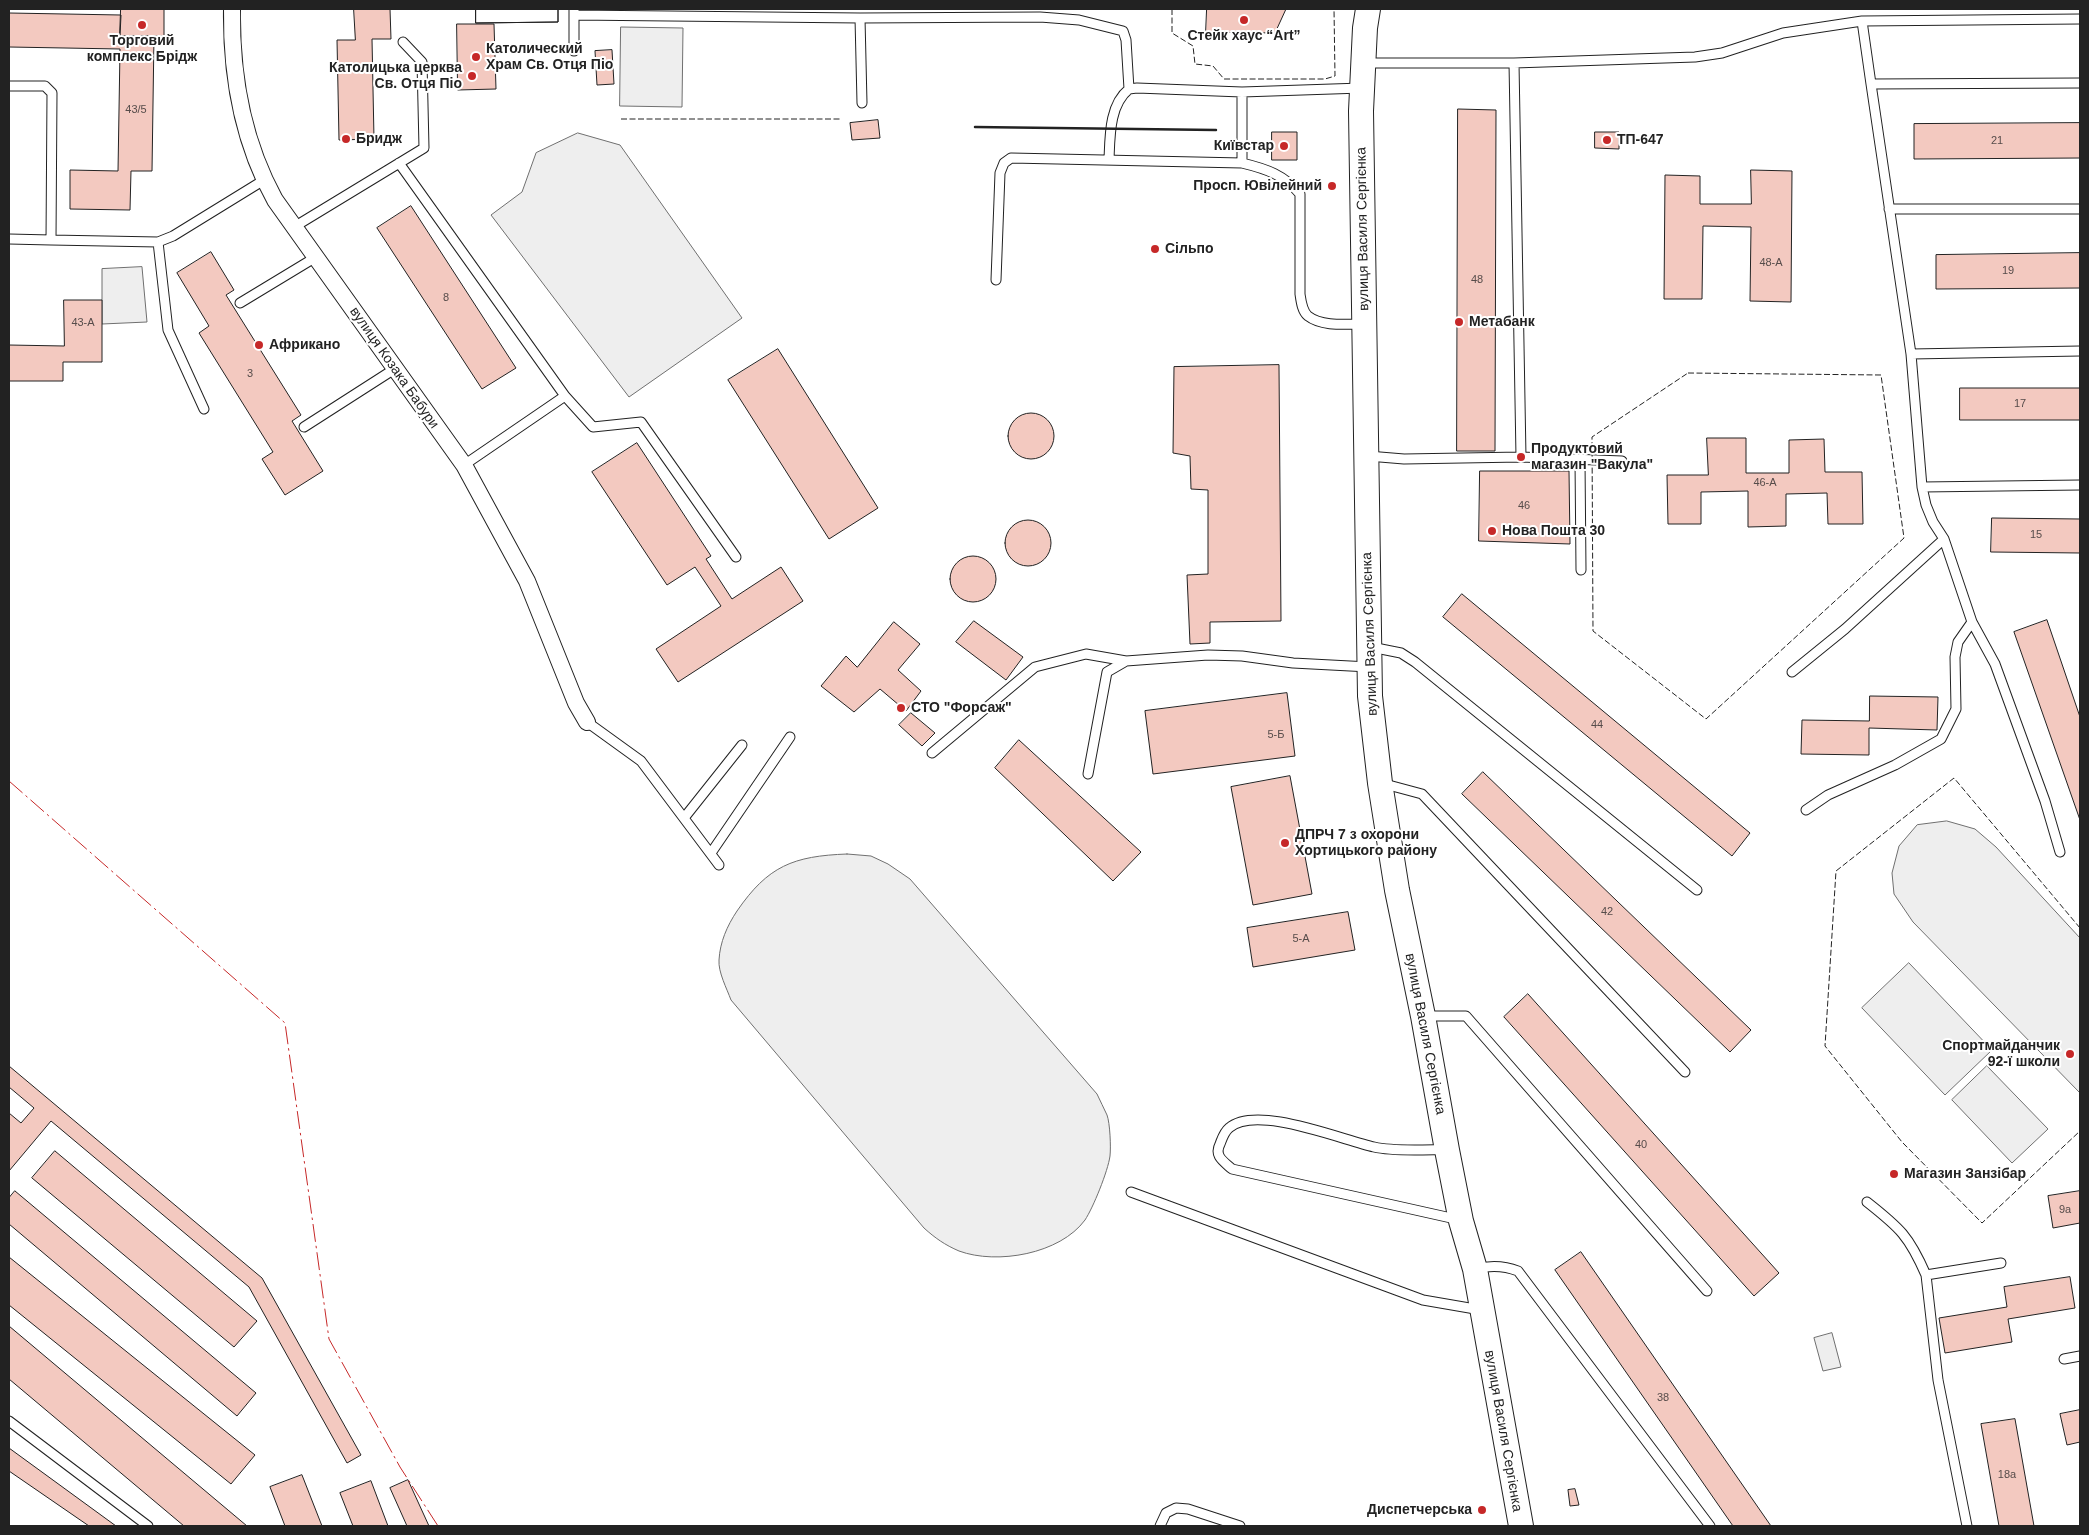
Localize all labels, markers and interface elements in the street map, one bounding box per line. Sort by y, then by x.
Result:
marker: Стейк хаус “Art” [1238,14,1250,26]
marker: Торговий комплекс Брідж [136,19,148,31]
place label: Стейк хаус “Art” [1187,28,1301,44]
place label: Торговий комплекс Брідж [87,33,197,65]
place label: Католический Храм Св. Отця Піо [486,41,613,74]
marker: Католический Храм Св. Отця Піо [470,51,482,63]
place label: Католицька церква Св. Отця Піо [329,60,462,92]
marker: Католицька церква Св. Отця Піо [466,70,478,82]
house number: 43/5 [125,103,147,117]
place label: Бридж [356,131,402,147]
place label: ТП-647 [1617,132,1664,148]
marker: Бридж [340,133,352,145]
marker: ТП-647 [1601,134,1613,146]
house number: 21 [1991,134,2003,148]
place label: Київстар [1214,138,1274,154]
marker: Київстар [1278,140,1290,152]
street label: вулиця Василя Сергієнка [1353,147,1373,311]
place label: Просп. Ювілейний [1193,178,1322,194]
marker: Просп. Ювілейний [1326,180,1338,192]
place label: Сільпо [1165,241,1214,257]
marker: Сільпо [1149,243,1161,255]
house number: 48-А [1759,256,1783,270]
house number: 19 [2002,264,2014,278]
house number: 48 [1471,273,1483,287]
house number: 8 [443,291,449,305]
street label: вулиця Козака Бабури [346,304,442,432]
place label: Метабанк [1469,314,1535,330]
house number: 43-А [71,316,95,330]
marker: Метабанк [1453,316,1465,328]
place label: Африкано [269,337,340,353]
marker: Африкано [253,339,265,351]
house number: 3 [247,367,253,381]
house number: 17 [2014,397,2026,411]
place label: Продуктовий магазин "Вакула" [1531,441,1653,474]
marker: Продуктовий магазин "Вакула" [1515,451,1527,463]
house number: 46-А [1753,476,1777,490]
house number: 46 [1518,499,1530,513]
place label: Нова Пошта 30 [1502,523,1605,539]
marker: Нова Пошта 30 [1486,525,1498,537]
house number: 15 [2030,528,2042,542]
street label: вулиця Василя Сергієнка [1359,552,1381,716]
place label: СТО "Форсаж" [911,700,1012,716]
marker: СТО "Форсаж" [895,702,907,714]
house number: 44 [1591,718,1603,732]
house number: 5-Б [1268,728,1284,742]
place label: ДПРЧ 7 з охорони Хортицького району [1295,827,1437,860]
marker: ДПРЧ 7 з охорони Хортицького району [1279,837,1291,849]
house number: 42 [1601,905,1613,919]
house number: 5-А [1292,932,1310,946]
street label: вулиця Василя Сергієнка [1401,952,1449,1116]
place label: Спортмайданчик 92-ї школи [1942,1038,2060,1070]
marker: Спортмайданчик 92-ї школи [2064,1048,2076,1060]
house number: 40 [1635,1138,1647,1152]
place label: Магазин Занзібар [1904,1166,2026,1182]
marker: Магазин Занзібар [1888,1168,1900,1180]
house number: 9а [2059,1203,2071,1217]
street label: вулиця Василя Сергієнка [1480,1349,1526,1513]
house number: 38 [1657,1391,1669,1405]
house number: 18а [1998,1468,2016,1482]
place label: Диспетчерська [1367,1502,1472,1518]
marker: Диспетчерська [1476,1504,1488,1516]

